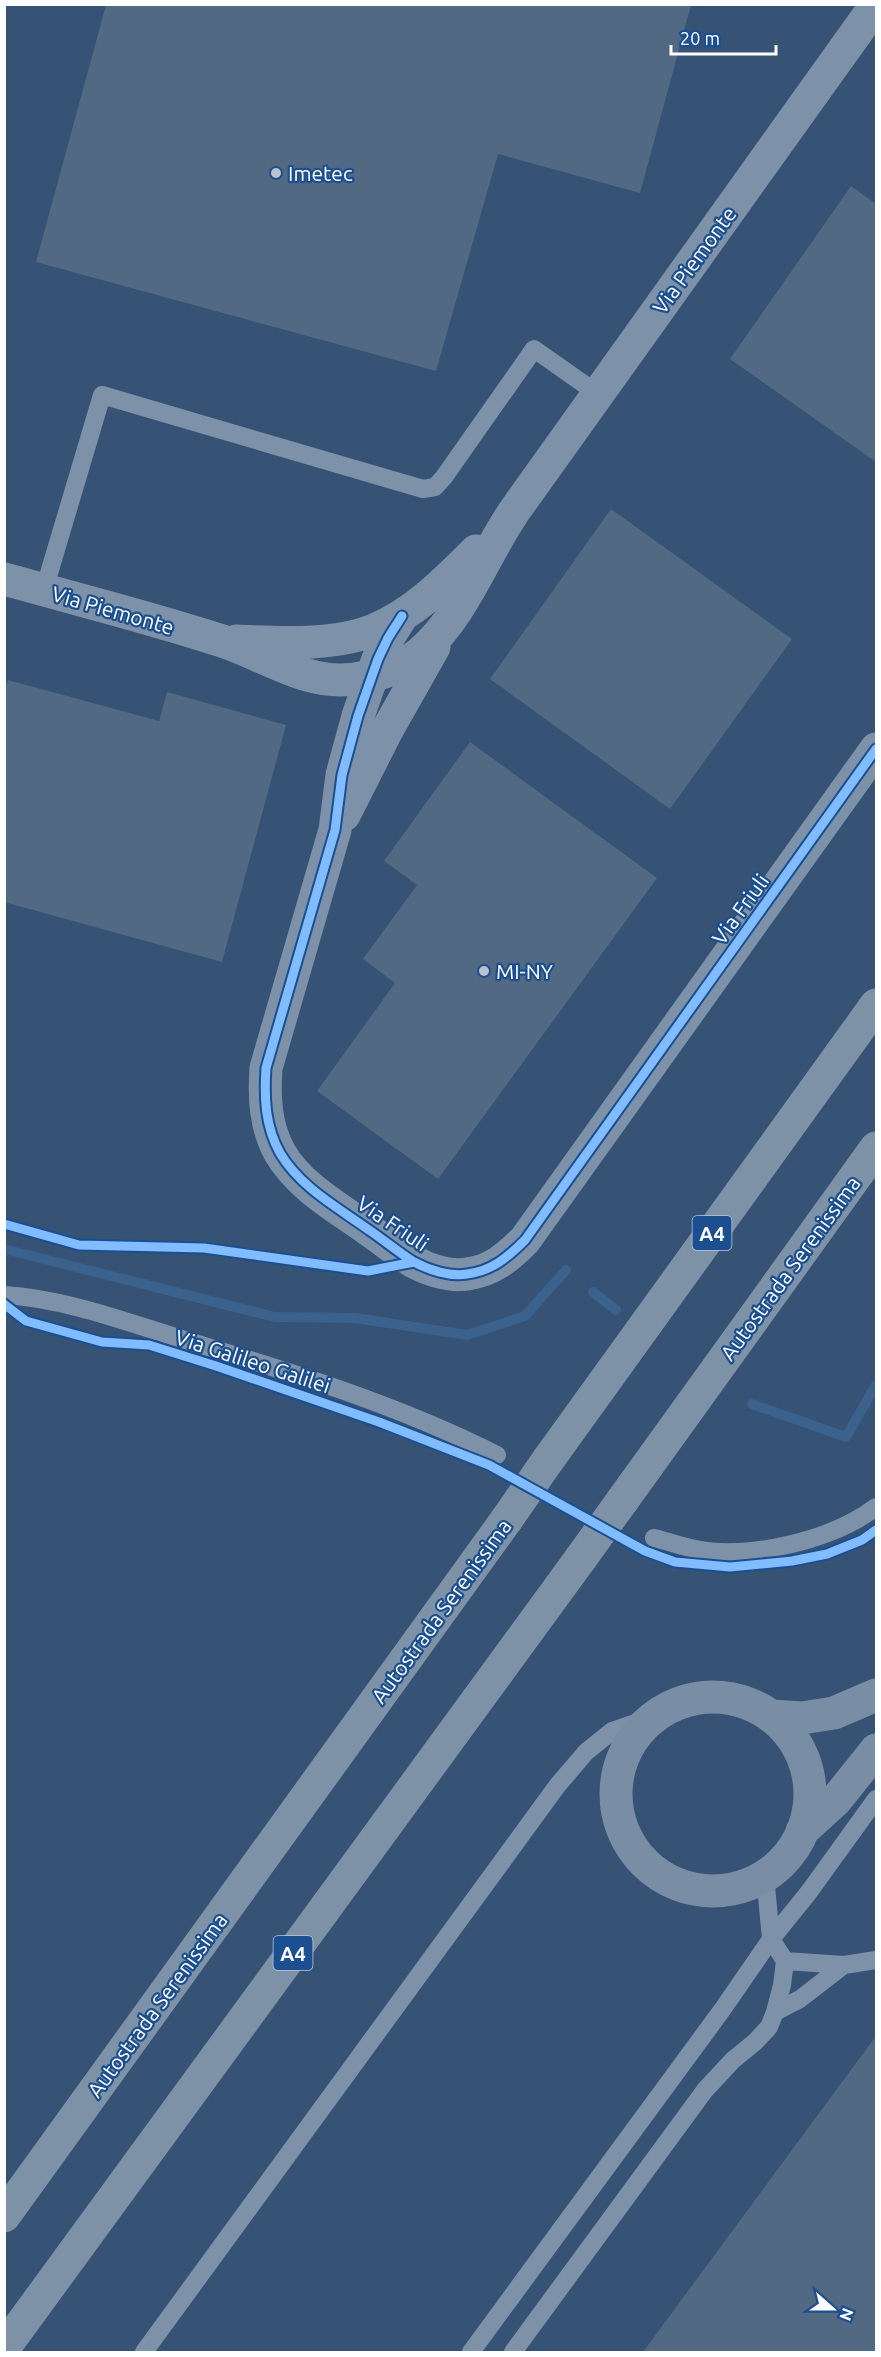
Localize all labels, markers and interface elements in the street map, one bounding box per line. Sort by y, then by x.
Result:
scale bar [671,18,776,56]
text: 20 m [680,28,720,48]
place label: Imetec [288,161,353,185]
marker: Imetec [269,166,283,180]
street label: Via Piemonte [647,202,741,318]
street label: Via Piemonte [49,581,177,639]
street label: Via Friuli [706,869,774,949]
place label: MI-NY [496,959,553,983]
marker: MI-NY [477,964,491,978]
street label: Autostrada Serenissima [715,1171,865,1365]
street label: Via Friuli [353,1190,433,1256]
road number: A4 [692,1216,732,1250]
street label: Via Galileo Galilei [172,1325,334,1397]
street label: Autostrada Serenissima [366,1514,516,1708]
street label: Autostrada Serenissima [82,1908,232,2102]
road number: A4 [274,1936,312,1970]
north arrow [803,2279,863,2339]
text: N [836,2306,858,2323]

